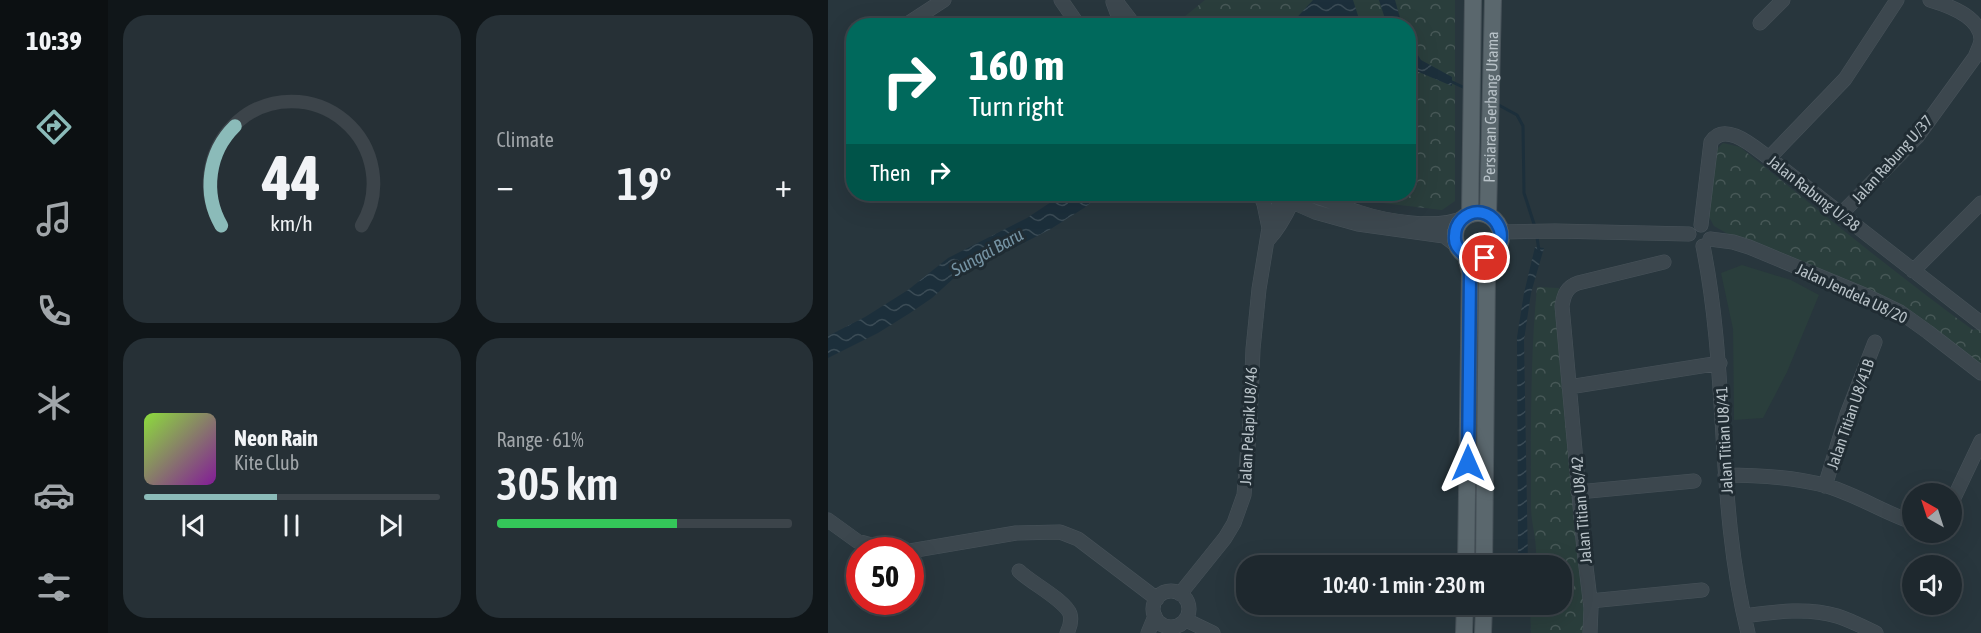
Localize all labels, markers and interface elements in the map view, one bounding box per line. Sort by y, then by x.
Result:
text: 10:39 [26,25,82,56]
street label: Persiaran Gerbang Utama [1480,31,1501,183]
text: 160 m [969,41,1064,89]
icon: right [870,42,948,120]
text: Turn right [969,91,1064,122]
icon: directions [33,106,75,148]
street label: Jalan Rabung U/37 [1848,111,1937,207]
text: Climate [497,128,554,151]
text: 44 [261,142,321,213]
street label: Jalan Rabung U/38 [1764,152,1864,235]
icon: right [923,156,956,189]
text: 19° [617,158,672,210]
text: Then [870,160,911,186]
text: − [497,166,514,204]
text: + [775,166,792,204]
icon: music [33,198,75,240]
text: km/h [270,211,313,236]
water label: Sungai Baru [946,224,1027,281]
pin [1459,232,1510,283]
icon: arrive [1468,241,1501,274]
street label: Jalan Jendela U8/20 [1794,259,1910,327]
icon: phone [33,290,75,332]
street label: Jalan Titian U8/41B [1823,356,1877,471]
street label: Jalan Pelapik U8/46 [1236,366,1261,486]
icon: climate [33,382,75,424]
street label: Jalan Titian U8/41 [1712,386,1736,494]
text: Neon Rain [234,425,318,451]
text: Range · 61% [497,428,584,451]
position arrow [1436,431,1500,495]
text: Kite Club [234,451,299,474]
street label: Jalan Titian U8/42 [1567,456,1595,564]
text: 305 km [497,458,618,510]
icon: car [33,474,75,516]
north arrow [1902,483,1962,543]
map controls [1902,483,1962,615]
icon: previous [177,509,210,542]
icon: pause [275,509,308,542]
icon: next [374,509,407,542]
speed limit sign: 50 [846,537,924,615]
button: sound [1902,555,1962,615]
icon: filters [33,566,75,608]
text: 10:40 · 1 min · 230 m [1323,572,1485,598]

